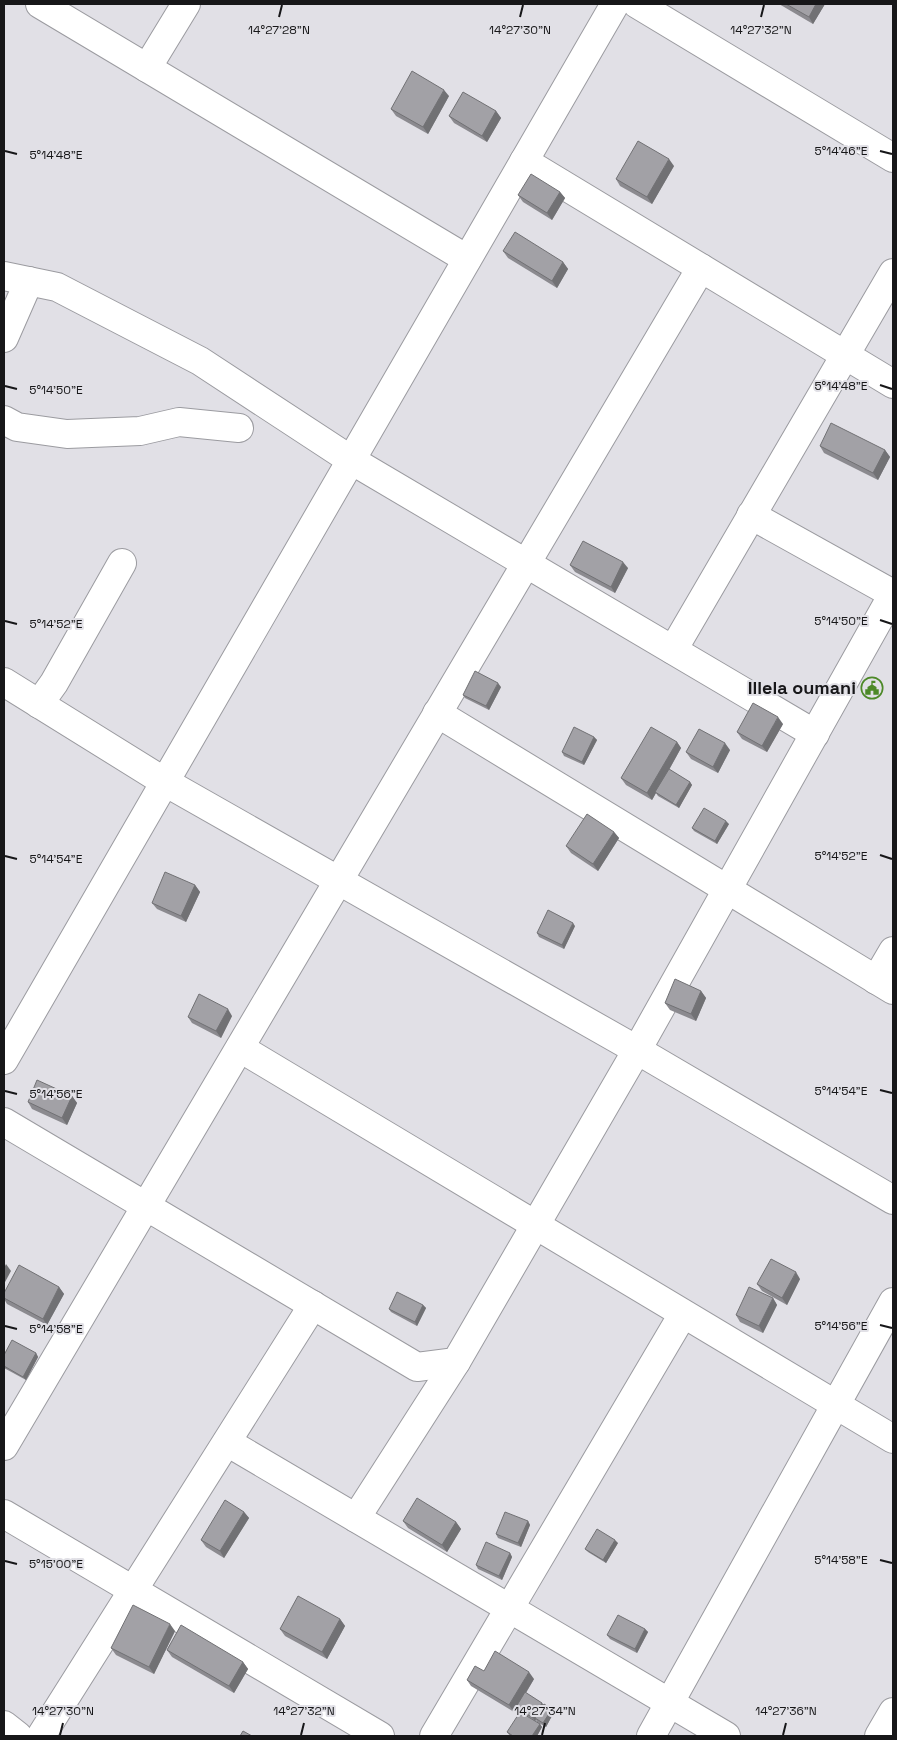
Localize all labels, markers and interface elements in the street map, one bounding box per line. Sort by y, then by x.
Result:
text: 14°27'28"N [248,22,310,38]
text: 14°27'30"N [489,22,551,38]
text: 14°27'32"N [730,22,792,38]
text: 5°14'46"E [814,143,868,159]
text: 5°14'48"E [29,147,83,163]
text: 5°14'48"E [814,378,868,394]
text: 5°14'50"E [29,382,83,398]
text: 5°14'50"E [814,613,868,629]
text: 5°14'52"E [29,616,83,632]
place label: Illela oumani [748,676,856,699]
public building icon: Illela oumani [860,676,884,700]
text: 5°14'52"E [814,848,868,864]
text: 5°14'54"E [30,851,83,867]
text: 5°14'54"E [815,1083,868,1099]
text: 5°14'56"E [29,1086,83,1102]
text: 5°14'56"E [814,1318,868,1334]
text: 5°14'58"E [29,1321,83,1337]
text: 5°14'58"E [814,1552,868,1568]
text: 5°15'00"E [29,1556,83,1572]
text: 14°27'30"N [32,1703,94,1719]
text: 14°27'32"N [273,1703,335,1719]
text: 14°27'34"N [514,1703,576,1719]
text: 14°27'36"N [755,1703,817,1719]

